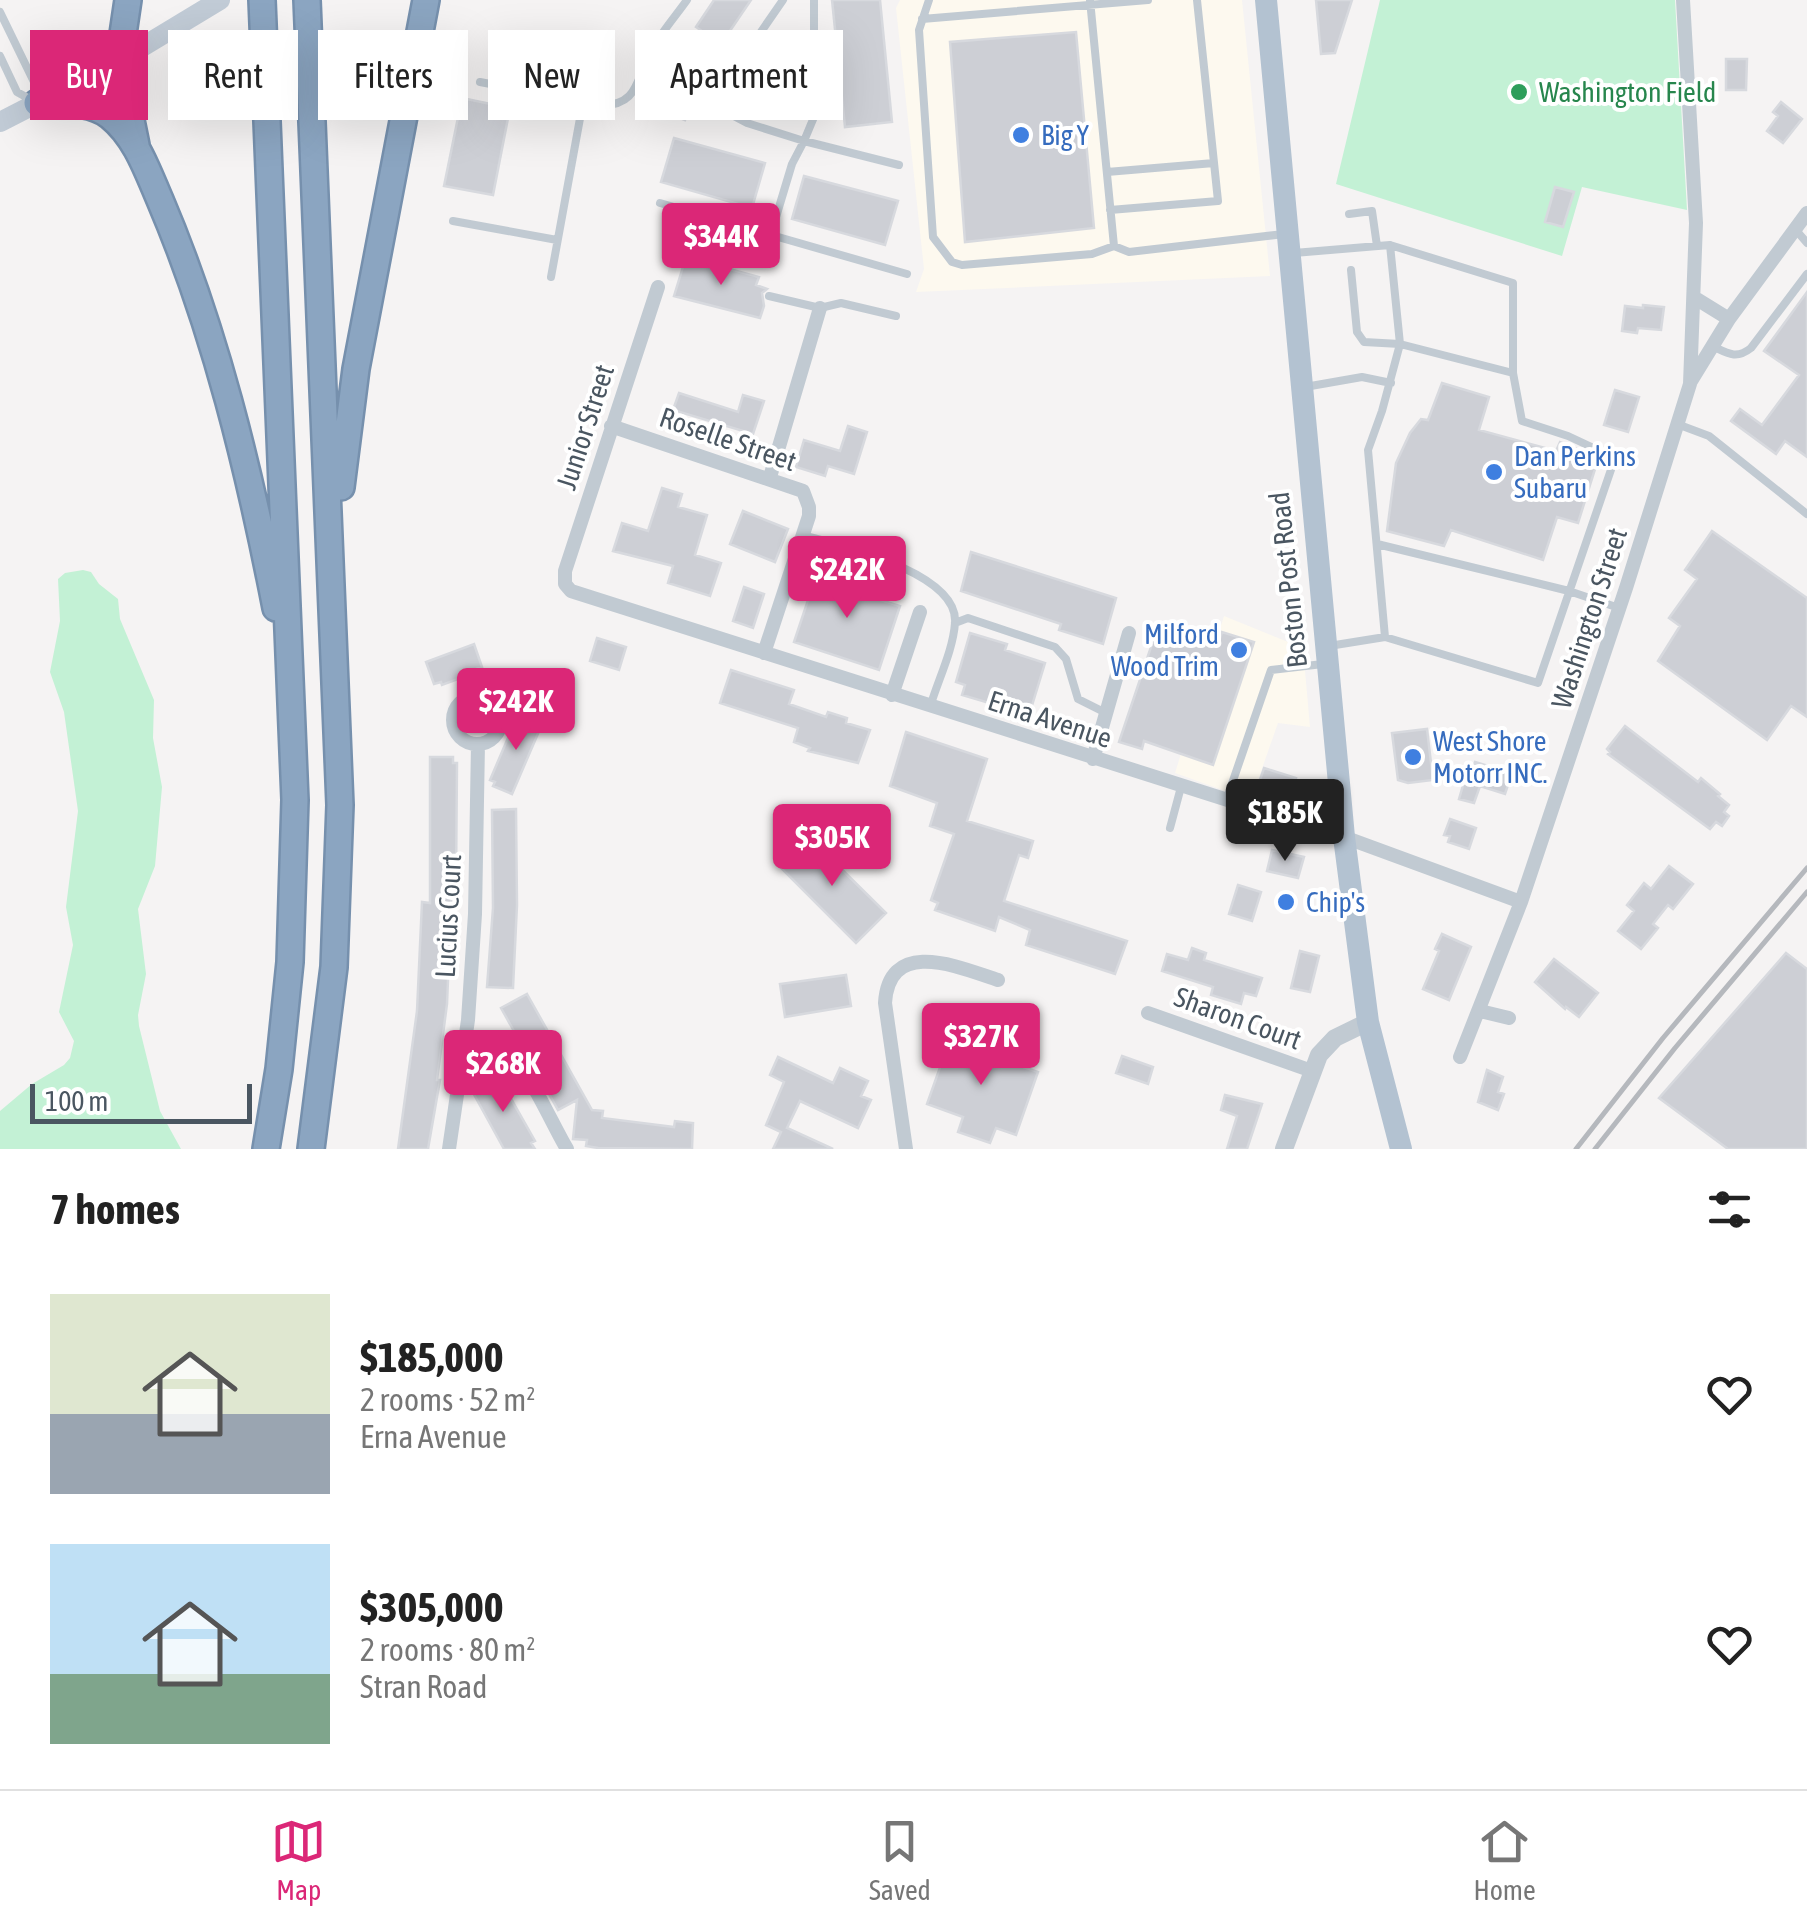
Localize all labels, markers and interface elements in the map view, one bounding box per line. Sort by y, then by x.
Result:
chip: Buy [30,30,148,120]
chip: Rent [168,30,298,120]
chip: Filters [318,30,468,120]
chip: New [488,30,615,120]
chip: Apartment [635,30,843,120]
place label: Washington Field [1539,76,1716,108]
marker: Washington Field [1508,81,1530,103]
place label: Big Y [1041,119,1090,151]
marker: Big Y [1010,124,1032,146]
pin: $344K [651,203,791,288]
text: $344K [684,217,758,254]
street label: Junior Street [550,361,620,493]
street label: Roselle Street [656,401,800,477]
place label: Dan Perkins Subaru [1514,440,1636,504]
marker: Dan Perkins Subaru [1483,461,1505,483]
street label: Boston Post Road [1263,491,1313,669]
street label: Washington Street [1545,524,1633,712]
pin: $242K [777,536,917,621]
text: $242K [810,550,884,587]
place label: Milford Wood Trim [1111,618,1219,682]
marker: Milford Wood Trim [1228,639,1250,661]
pin: $242K [446,668,586,753]
text: $242K [479,682,553,719]
street label: Erna Avenue [984,684,1116,754]
place label: West Shore Motorr INC. [1433,725,1547,789]
marker: West Shore Motorr INC. [1402,746,1424,768]
pin: $185K [1215,779,1355,864]
text: $185K [1248,793,1322,830]
pin: $305K [762,804,902,889]
text: $305K [795,818,869,855]
street label: Lucius Court [429,853,467,979]
place label: Chip's [1306,886,1365,918]
marker: Chip's [1275,891,1297,913]
street label: Sharon Court [1170,980,1306,1056]
pin: $327K [911,1003,1051,1088]
text: $327K [944,1017,1018,1054]
pin: $268K [433,1030,573,1115]
text: $268K [466,1044,540,1081]
scale bar [30,1079,252,1124]
text: 100 m [45,1085,108,1117]
icon: filters [1702,1182,1757,1237]
text: 7 homes [50,1185,180,1233]
text: $185,000 [360,1333,504,1381]
icon: home [130,1334,250,1454]
icon: heart [1702,1367,1757,1422]
text: 2 rooms · 52 m² [360,1381,535,1418]
text: Erna Avenue [360,1418,506,1455]
text: $305,000 [360,1583,504,1631]
icon: home [130,1584,250,1704]
icon: heart [1702,1617,1757,1672]
text: 2 rooms · 80 m² [360,1631,535,1668]
text: Stran Road [360,1668,487,1705]
tab: Map [271,1814,326,1906]
tab: Saved [869,1814,931,1906]
tab: Home [1473,1814,1536,1906]

